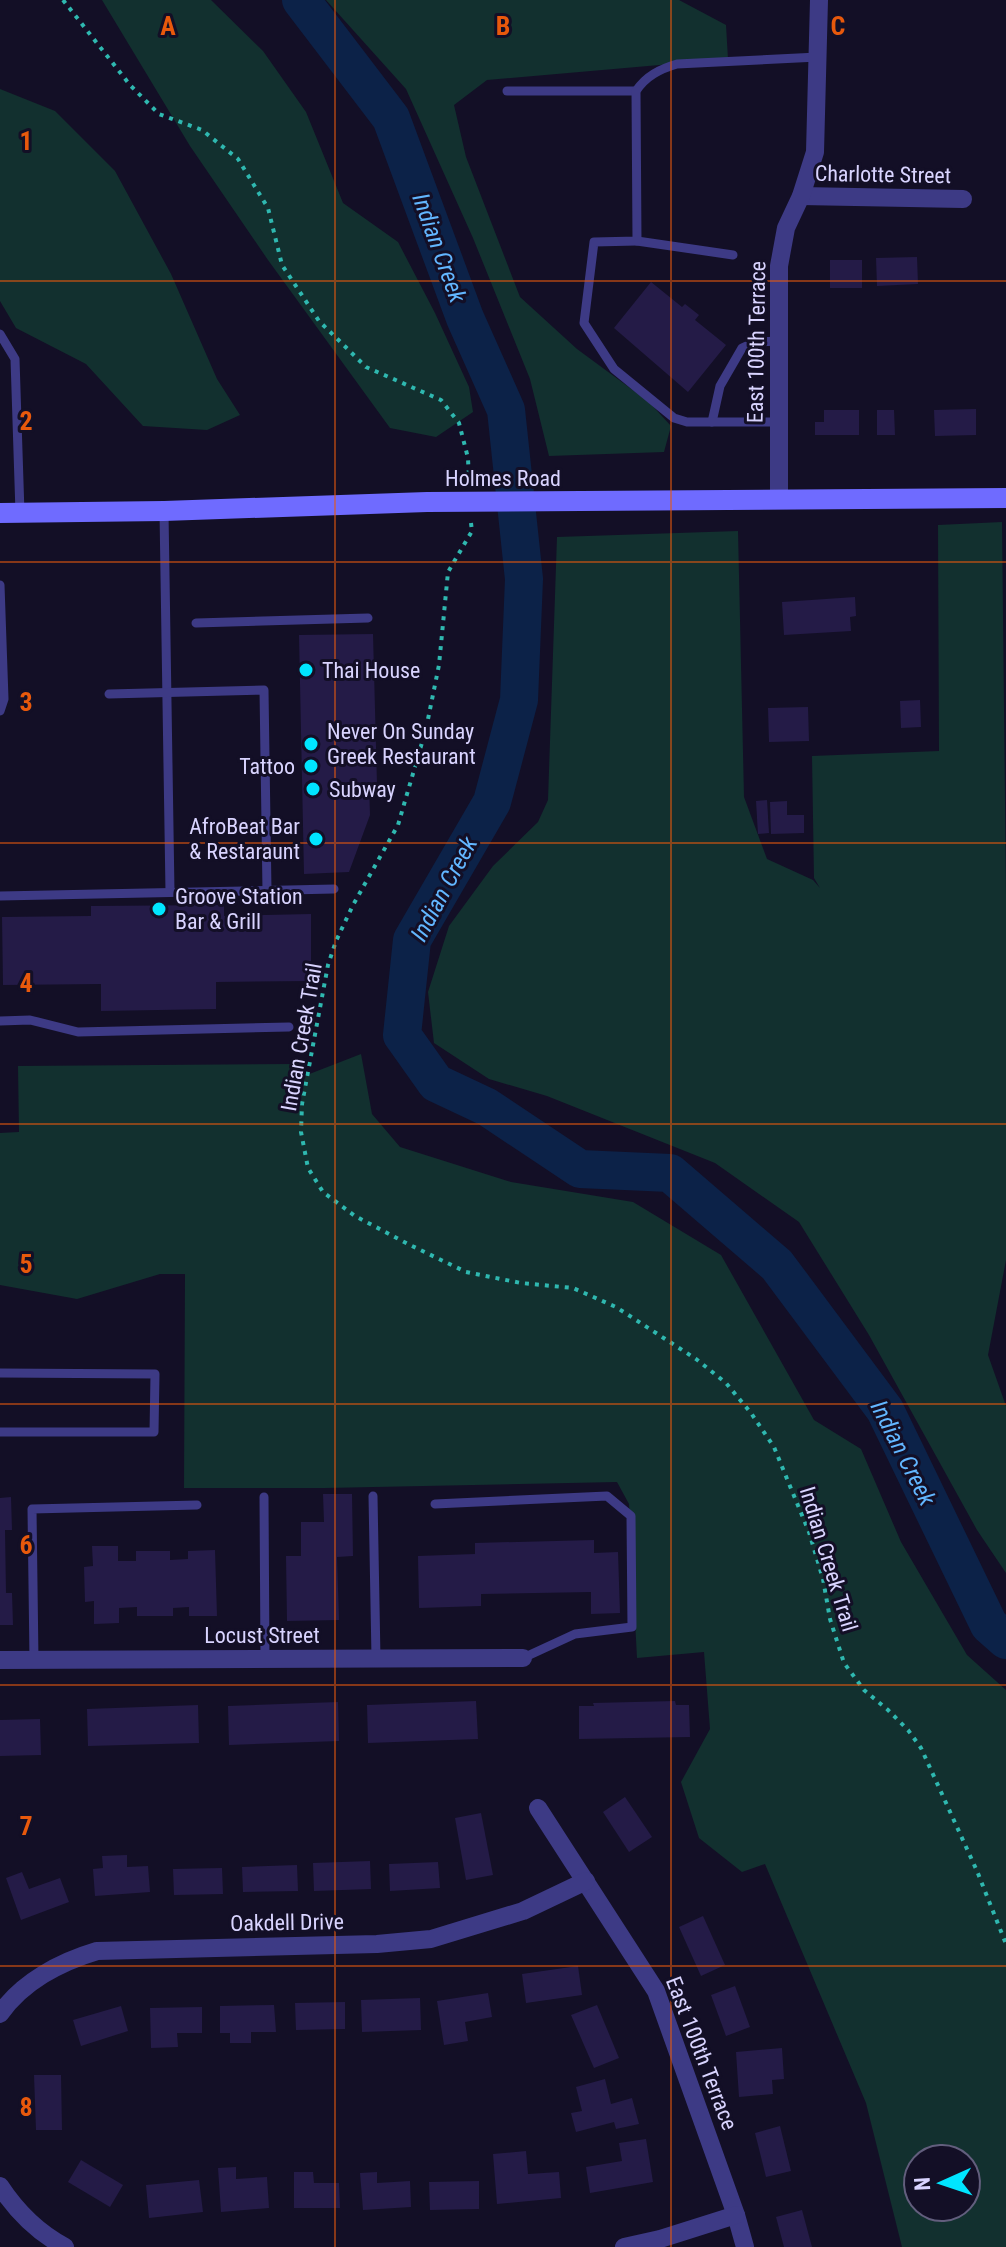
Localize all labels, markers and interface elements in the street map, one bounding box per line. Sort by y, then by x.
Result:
text: A [160,11,176,41]
text: B [496,11,510,41]
text: C [831,11,846,41]
text: 1 [19,126,33,156]
street label: Charlotte Street [815,161,951,188]
water label: Indian Creek [406,190,472,307]
street label: East 100th Terrace [743,261,770,423]
text: 2 [19,406,33,436]
street label: Holmes Road [445,466,561,491]
place label: Thai House [322,658,420,683]
marker: Thai House [297,661,315,679]
text: 3 [19,687,33,717]
place label: Never On Sunday Greek Restaurant [327,719,476,769]
marker: Never On Sunday Greek Restaurant [302,735,320,753]
place label: Tattoo [239,754,295,779]
marker: Tattoo [302,757,320,775]
place label: Subway [329,777,396,802]
marker: Subway [304,780,322,798]
place label: AfroBeat Bar & Restaraunt [189,814,300,864]
marker: AfroBeat Bar & Restaraunt [307,830,325,848]
water label: Indian Creek [405,832,483,946]
place label: Groove Station Bar & Grill [175,884,303,934]
marker: Groove Station Bar & Grill [150,900,168,918]
street label: Indian Creek Trail [276,961,327,1113]
text: 4 [19,968,33,998]
text: 5 [19,1249,33,1279]
water label: Indian Creek [865,1396,942,1511]
street label: Indian Creek Trail [795,1484,862,1635]
text: 6 [19,1530,33,1560]
street label: Locust Street [204,1623,320,1648]
text: 7 [19,1811,33,1841]
street label: Oakdell Drive [230,1909,344,1936]
street label: East 100th Terrace [661,1973,742,2133]
text: 8 [19,2092,33,2122]
north arrow [902,2143,982,2223]
text: N [910,2177,935,2191]

